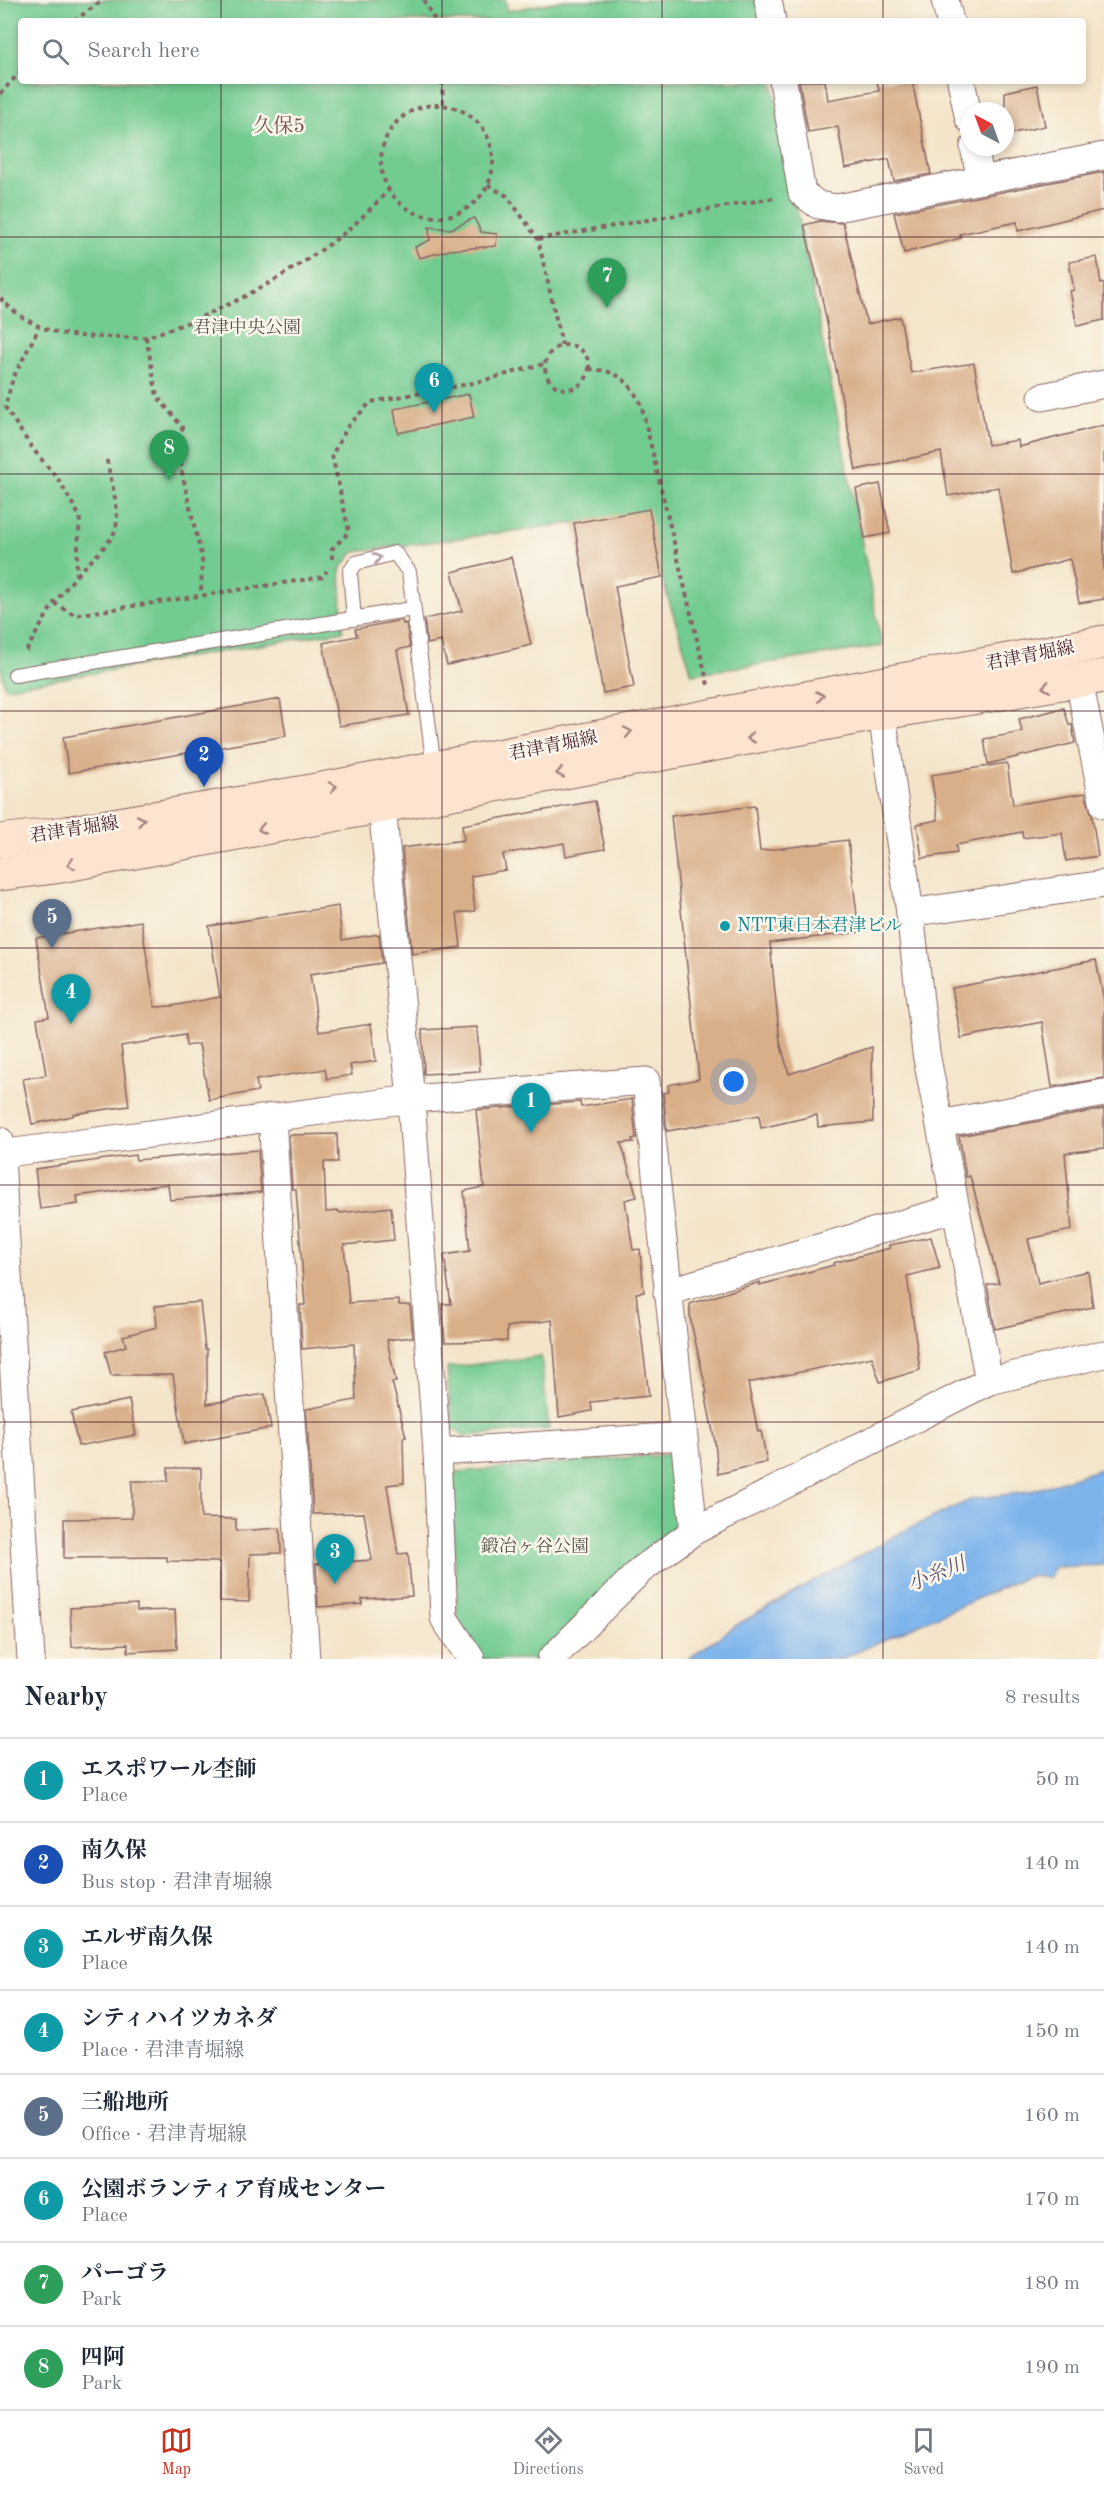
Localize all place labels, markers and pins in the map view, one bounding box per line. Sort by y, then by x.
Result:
pin: 7 [588,258,626,308]
pin: 6 [414,364,454,413]
pin: 8 [150,430,188,480]
pin: 2 [184,738,224,787]
pin: 5 [32,900,72,949]
place label: NTT東日本君津ビル [737,915,903,935]
marker: NTT東日本君津ビル [718,919,732,933]
pin: 4 [52,974,90,1024]
pin: 1 [512,1084,550,1133]
pin: 3 [316,1534,354,1584]

